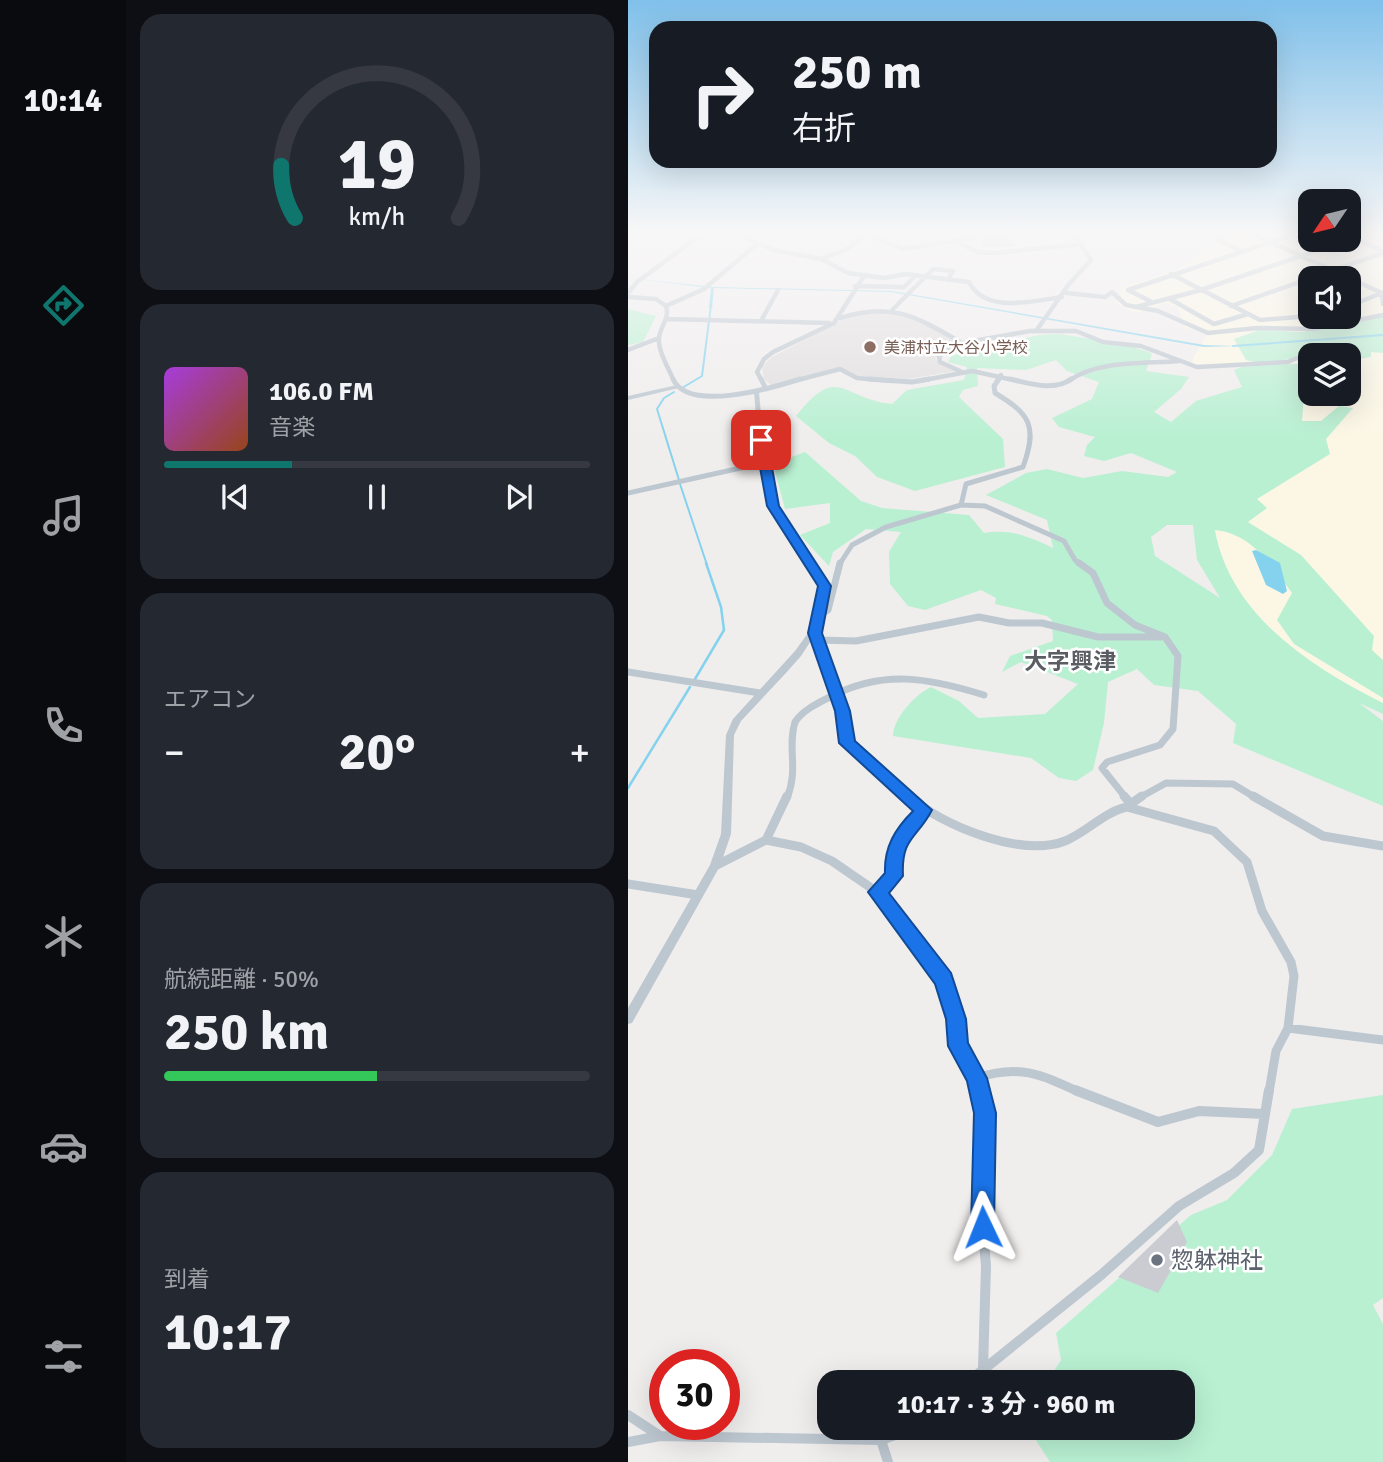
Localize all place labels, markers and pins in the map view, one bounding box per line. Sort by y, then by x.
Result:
place label: 美浦村立大谷小学校 [884,338,1028,358]
marker: 美浦村立大谷小学校 [862,339,878,355]
pin [731,410,791,470]
place label: 惣躰神社 [1171,1246,1263,1275]
marker: 惣躰神社 [1149,1252,1165,1268]

